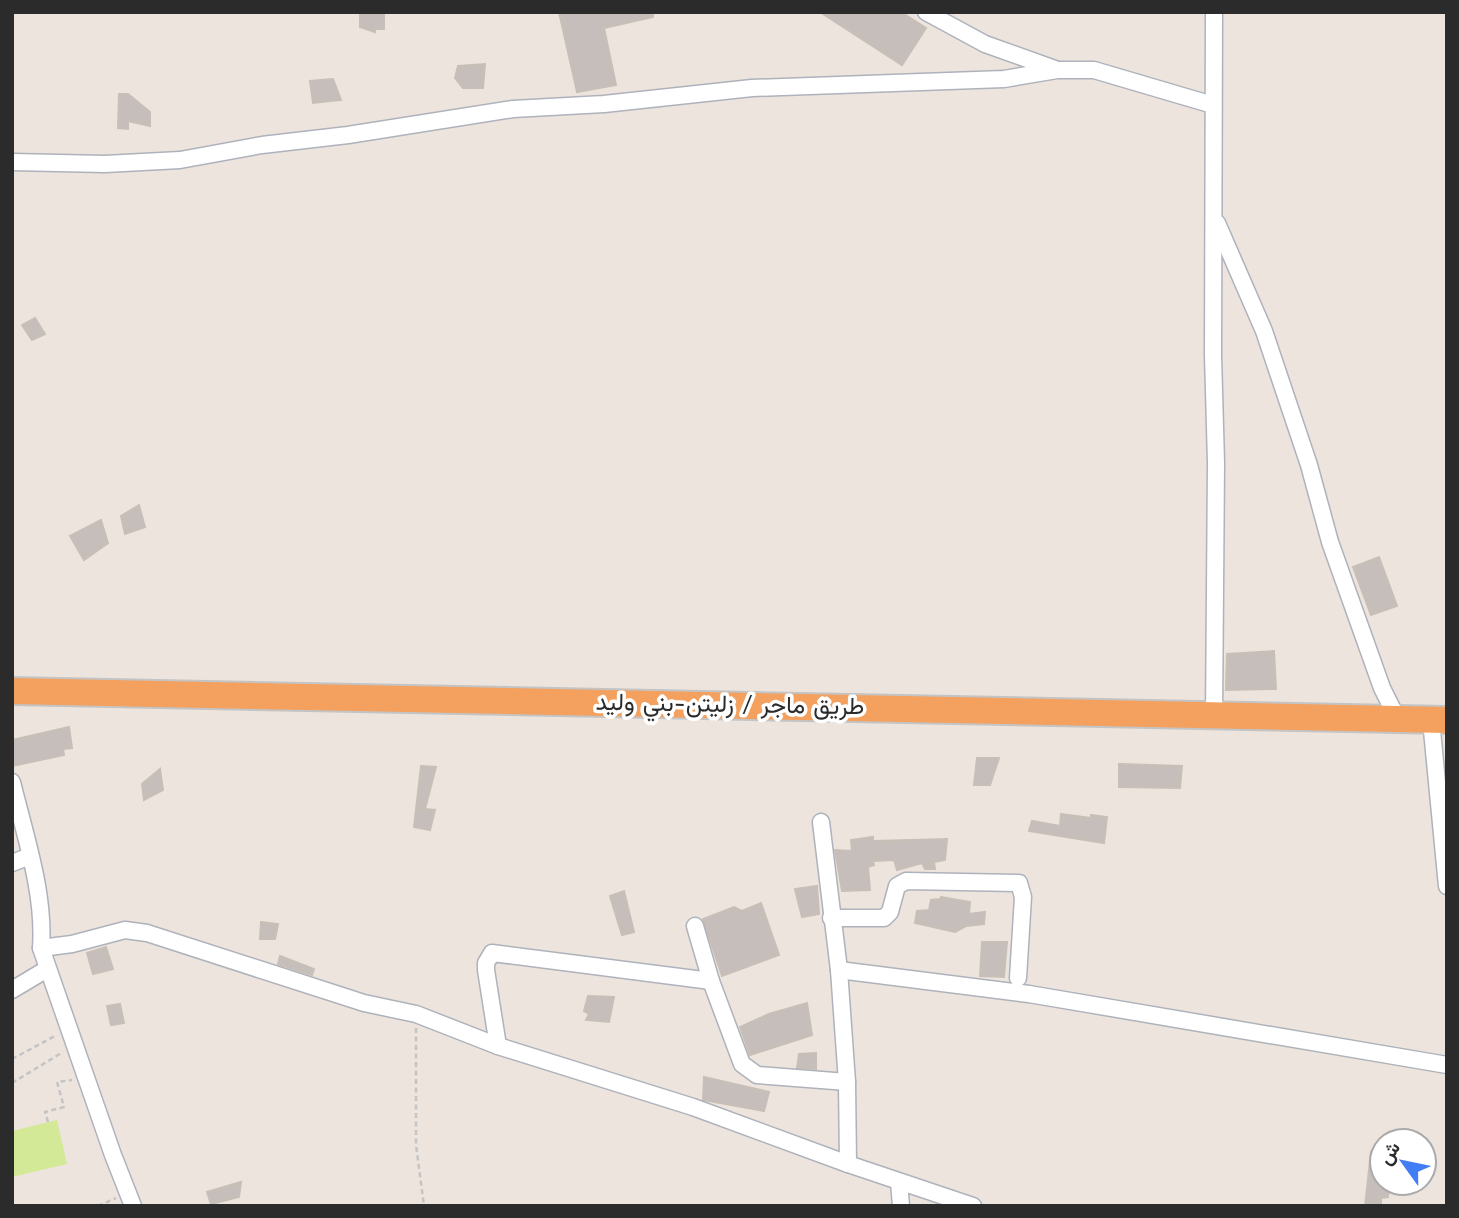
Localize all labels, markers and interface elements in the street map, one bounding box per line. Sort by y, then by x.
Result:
street label: طريق ماجر / زليتن-بني وليد [595,688,865,725]
north arrow [1368,1127,1438,1197]
text: ش [1373,1137,1405,1169]

